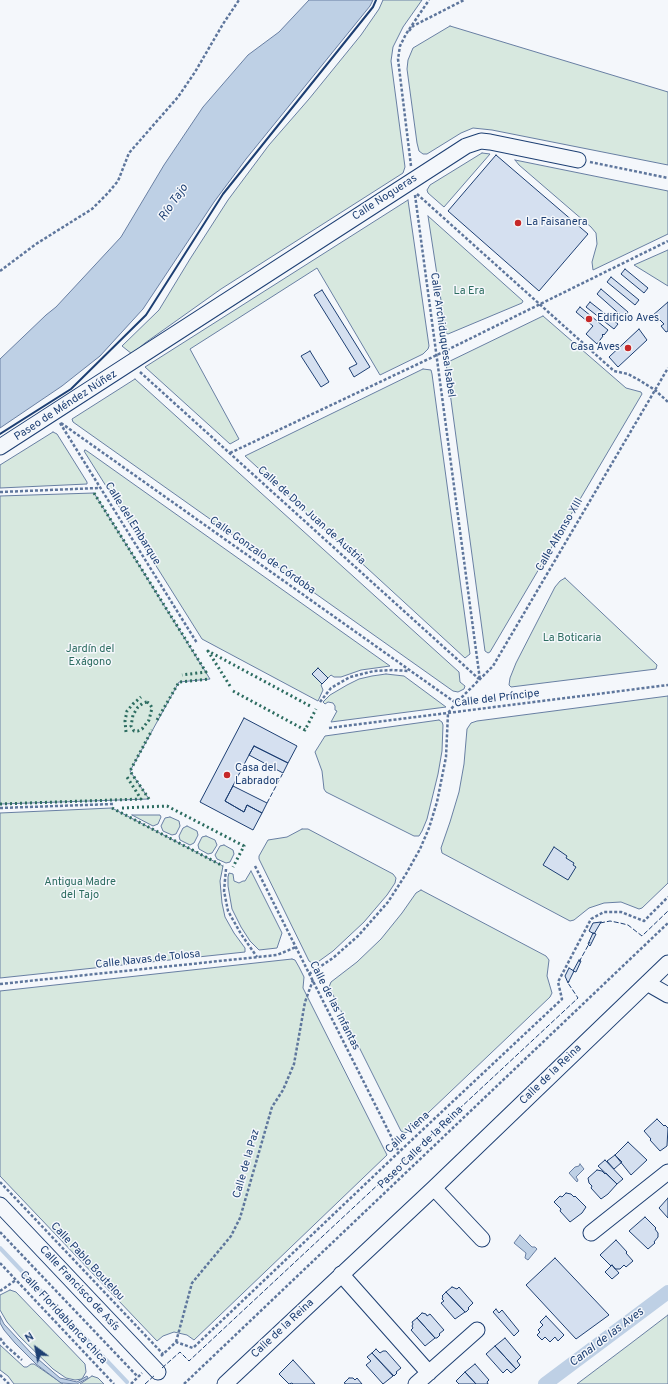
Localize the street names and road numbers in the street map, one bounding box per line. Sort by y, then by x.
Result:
street label: Calle Nogueras [350,172,420,224]
street label: Calle Archiduquesa Isabel [427,272,457,398]
street label: Paseo de Méndez Núñez [12,368,120,444]
street label: Calle de Don Juan de Austria [254,464,368,568]
street label: Calle del Embarque [101,480,163,568]
street label: Calle Alfonso XIII [534,496,586,574]
street label: Calle Gonzalo de Córdoba [206,514,318,598]
street label: Calle del Príncipe [454,687,540,711]
street label: Calle Navas de Tolosa [95,948,201,972]
street label: Calle de las Infantas [306,959,362,1053]
street label: Calle de la Reina [517,1042,585,1108]
street label: Paseo Calle de la Reina [376,1104,466,1192]
street label: Calle Viena [383,1109,433,1157]
street label: Calle de la Paz [231,1128,263,1200]
street label: Calle Pablo Boutelou [47,1220,127,1304]
street label: Calle Francisco de Asís [36,1244,122,1334]
street label: Calle Floridablanca chica [17,1269,109,1367]
street label: Calle de la Reina [249,1297,317,1361]

